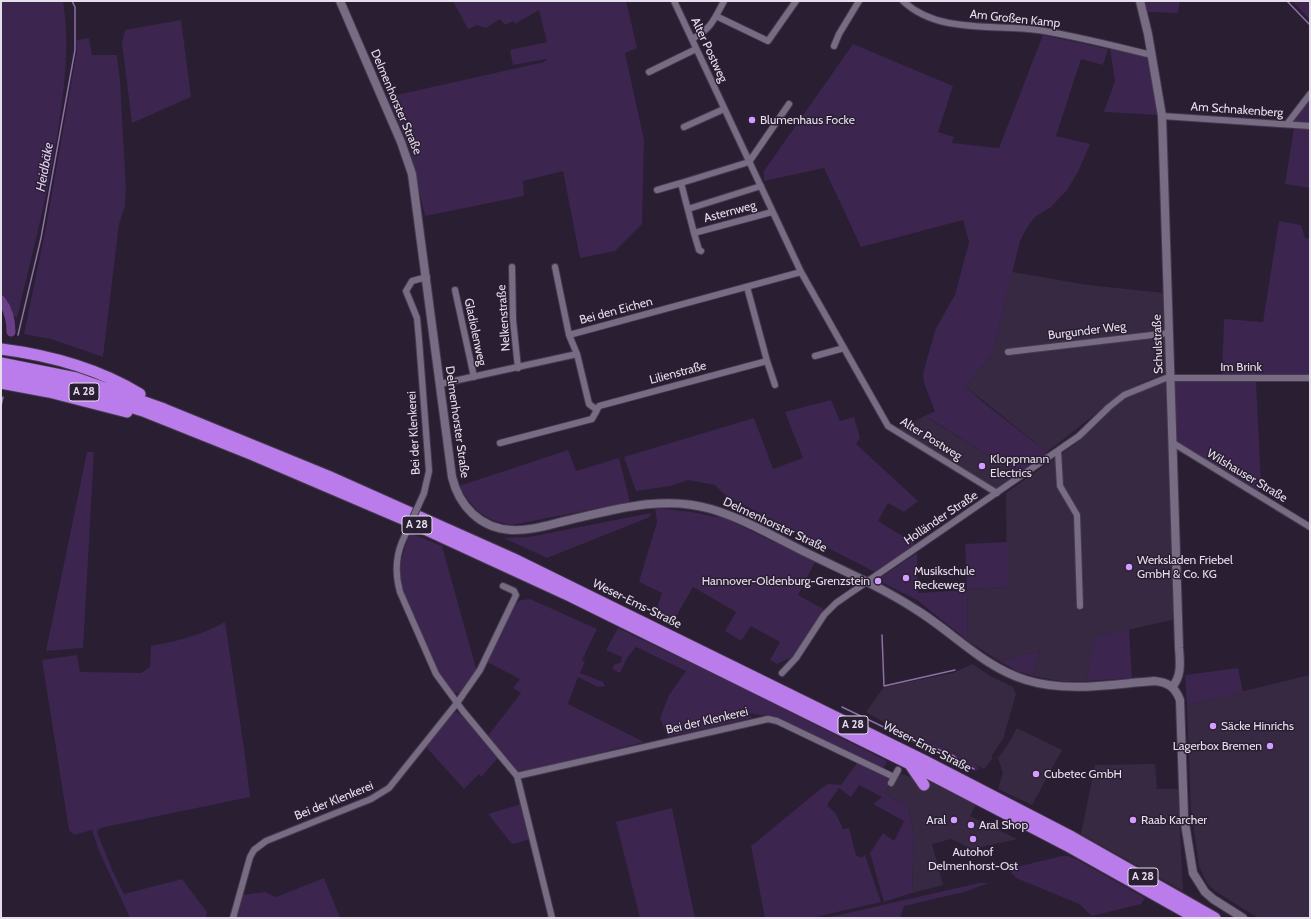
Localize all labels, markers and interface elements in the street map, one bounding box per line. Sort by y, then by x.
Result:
street label: Am Großen Kamp [969,7,1061,31]
street label: Alter Postweg [688,15,730,85]
street label: Delmenhorster Straße [367,47,425,157]
street label: Am Schnakenberg [1190,100,1284,120]
place label: Blumenhaus Focke [760,113,855,127]
marker: Blumenhaus Focke [747,115,757,125]
water label: Heidbäke [33,141,57,193]
street label: Asternweg [702,198,758,226]
street label: Nelkenstraße [494,284,514,352]
street label: Bei den Eichen [578,294,654,328]
street label: Gladiolenweg [461,297,489,367]
street label: Schulstraße [1150,314,1166,374]
street label: Burgunder Weg [1047,319,1127,343]
street label: Lilienstraße [648,359,708,387]
street label: Im Brink [1220,360,1262,374]
street label: Delmenhorster Straße [442,365,472,479]
road number: A 28 [69,383,99,401]
street label: Bei der Klenkerei [405,391,423,475]
street label: Alter Postweg [898,414,964,464]
street label: Wilshauser Straße [1204,446,1290,506]
place label: Kloppmann Electrics [990,452,1049,480]
marker: Kloppmann Electrics [977,461,987,471]
street label: Holländer Straße [901,488,981,548]
street label: Delmenhorster Straße [721,495,829,555]
road number: A 28 [402,516,432,534]
place label: Werksladen Friebel GmbH & Co. KG [1137,553,1233,581]
marker: Werksladen Friebel GmbH & Co. KG [1124,562,1134,572]
place label: Musikschule Reckeweg [914,564,975,592]
marker: Musikschule Reckeweg [901,573,911,583]
place label: Hannover-Oldenburg-Grenzstein [702,574,870,588]
street label: Weser-Ems-Straße [590,576,684,632]
marker: Hannover-Oldenburg-Grenzstein [873,576,883,586]
street label: Bei der Klenkerei [665,705,749,737]
road number: A 28 [838,716,868,734]
street label: Weser-Ems-Straße [880,719,974,775]
place label: Säcke Hinrichs [1221,719,1294,733]
marker: Säcke Hinrichs [1208,721,1218,731]
place label: Lagerbox Bremen [1173,739,1262,753]
marker: Lagerbox Bremen [1265,741,1275,751]
place label: Cubetec GmbH [1044,767,1122,781]
marker: Cubetec GmbH [1031,769,1041,779]
street label: Bei der Klenkerei [292,779,376,823]
place label: Aral [926,813,946,827]
place label: Raab Karcher [1141,813,1207,827]
marker: Aral [949,815,959,825]
marker: Raab Karcher [1128,815,1138,825]
place label: Aral Shop [979,818,1028,832]
marker: Aral Shop [966,820,976,830]
marker: Autohof Delmenhorst-Ost [968,834,978,844]
place label: Autohof Delmenhorst-Ost [928,845,1018,873]
road number: A 28 [1128,868,1158,886]

